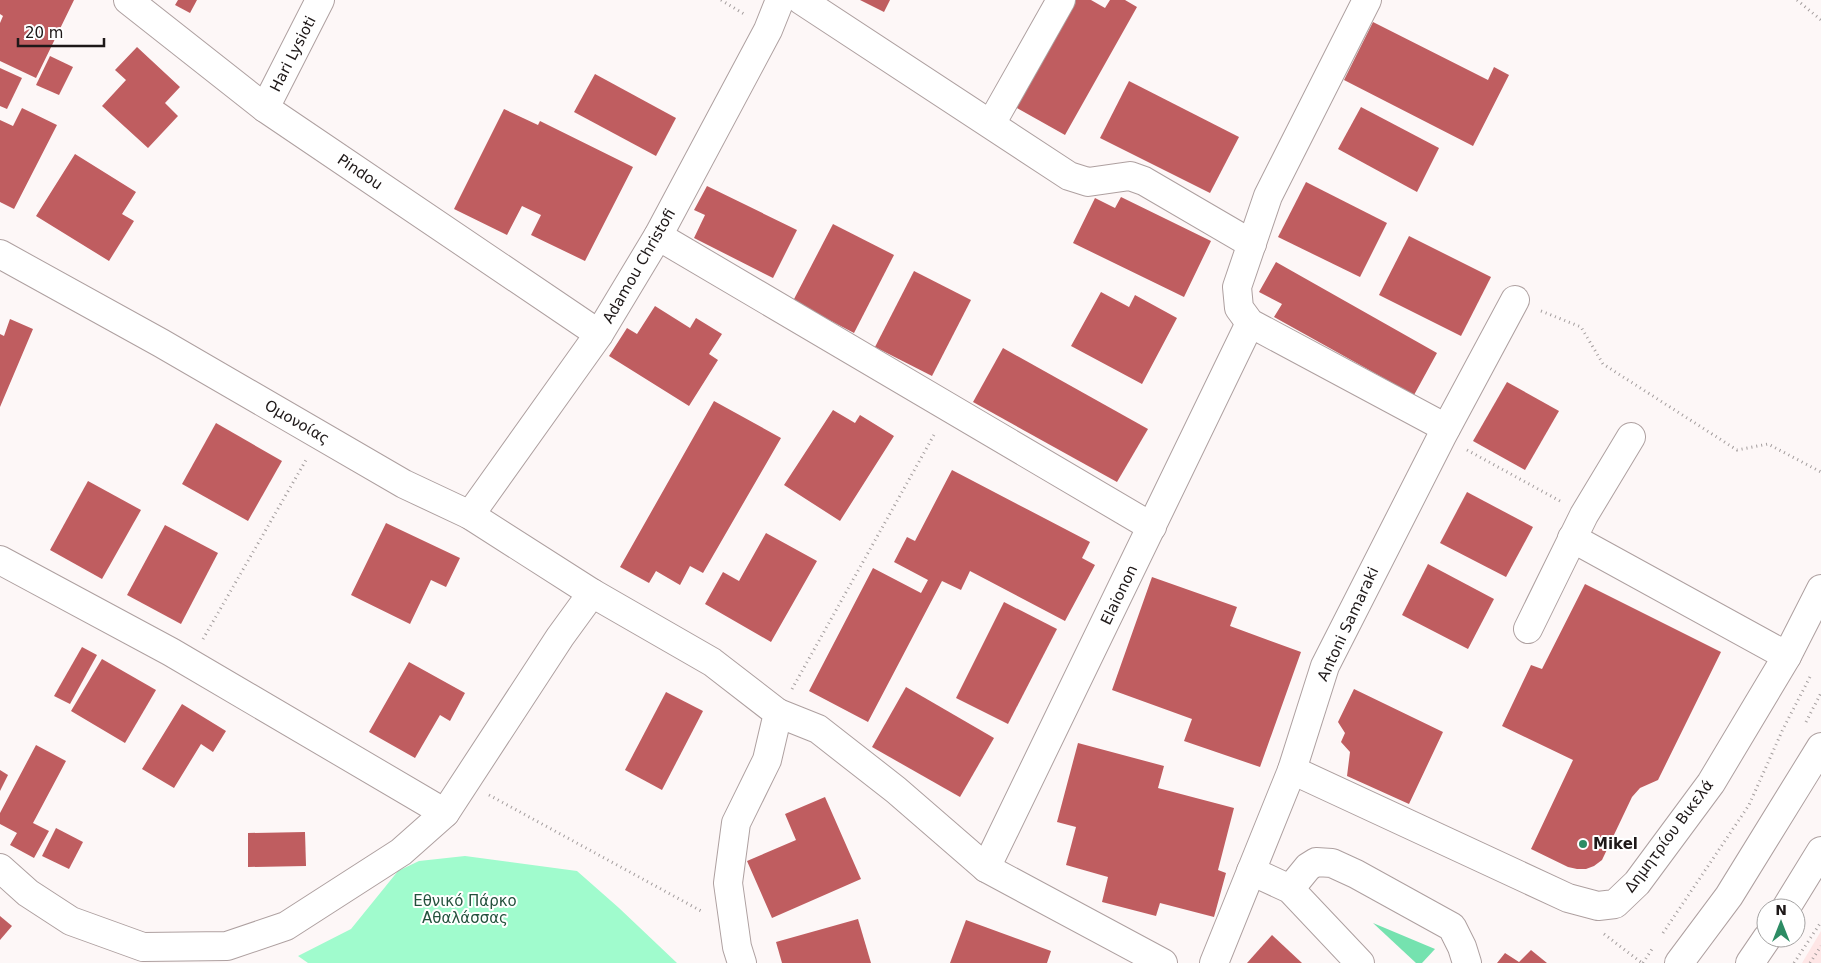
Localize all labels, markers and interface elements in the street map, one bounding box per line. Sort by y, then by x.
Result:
street label: Hari Lysioti [266,13,320,95]
scale bar [18,15,104,47]
text: 20 m [25,24,63,42]
street label: Pindou [334,150,386,194]
street label: Adamou Christofi [599,205,679,327]
street label: Ομονοίας [261,396,333,448]
street label: Elaionon [1097,562,1141,628]
street label: Antoni Samaraki [1314,564,1382,684]
street label: Δημητρίου Βικελά [1621,776,1717,896]
place label: Mikel [1593,835,1638,853]
marker: Mikel [1577,838,1589,850]
park label: Εθνικό Πάρκο Αθαλάσσας [413,892,517,927]
north arrow [1756,898,1806,948]
text: N [1775,902,1787,918]

